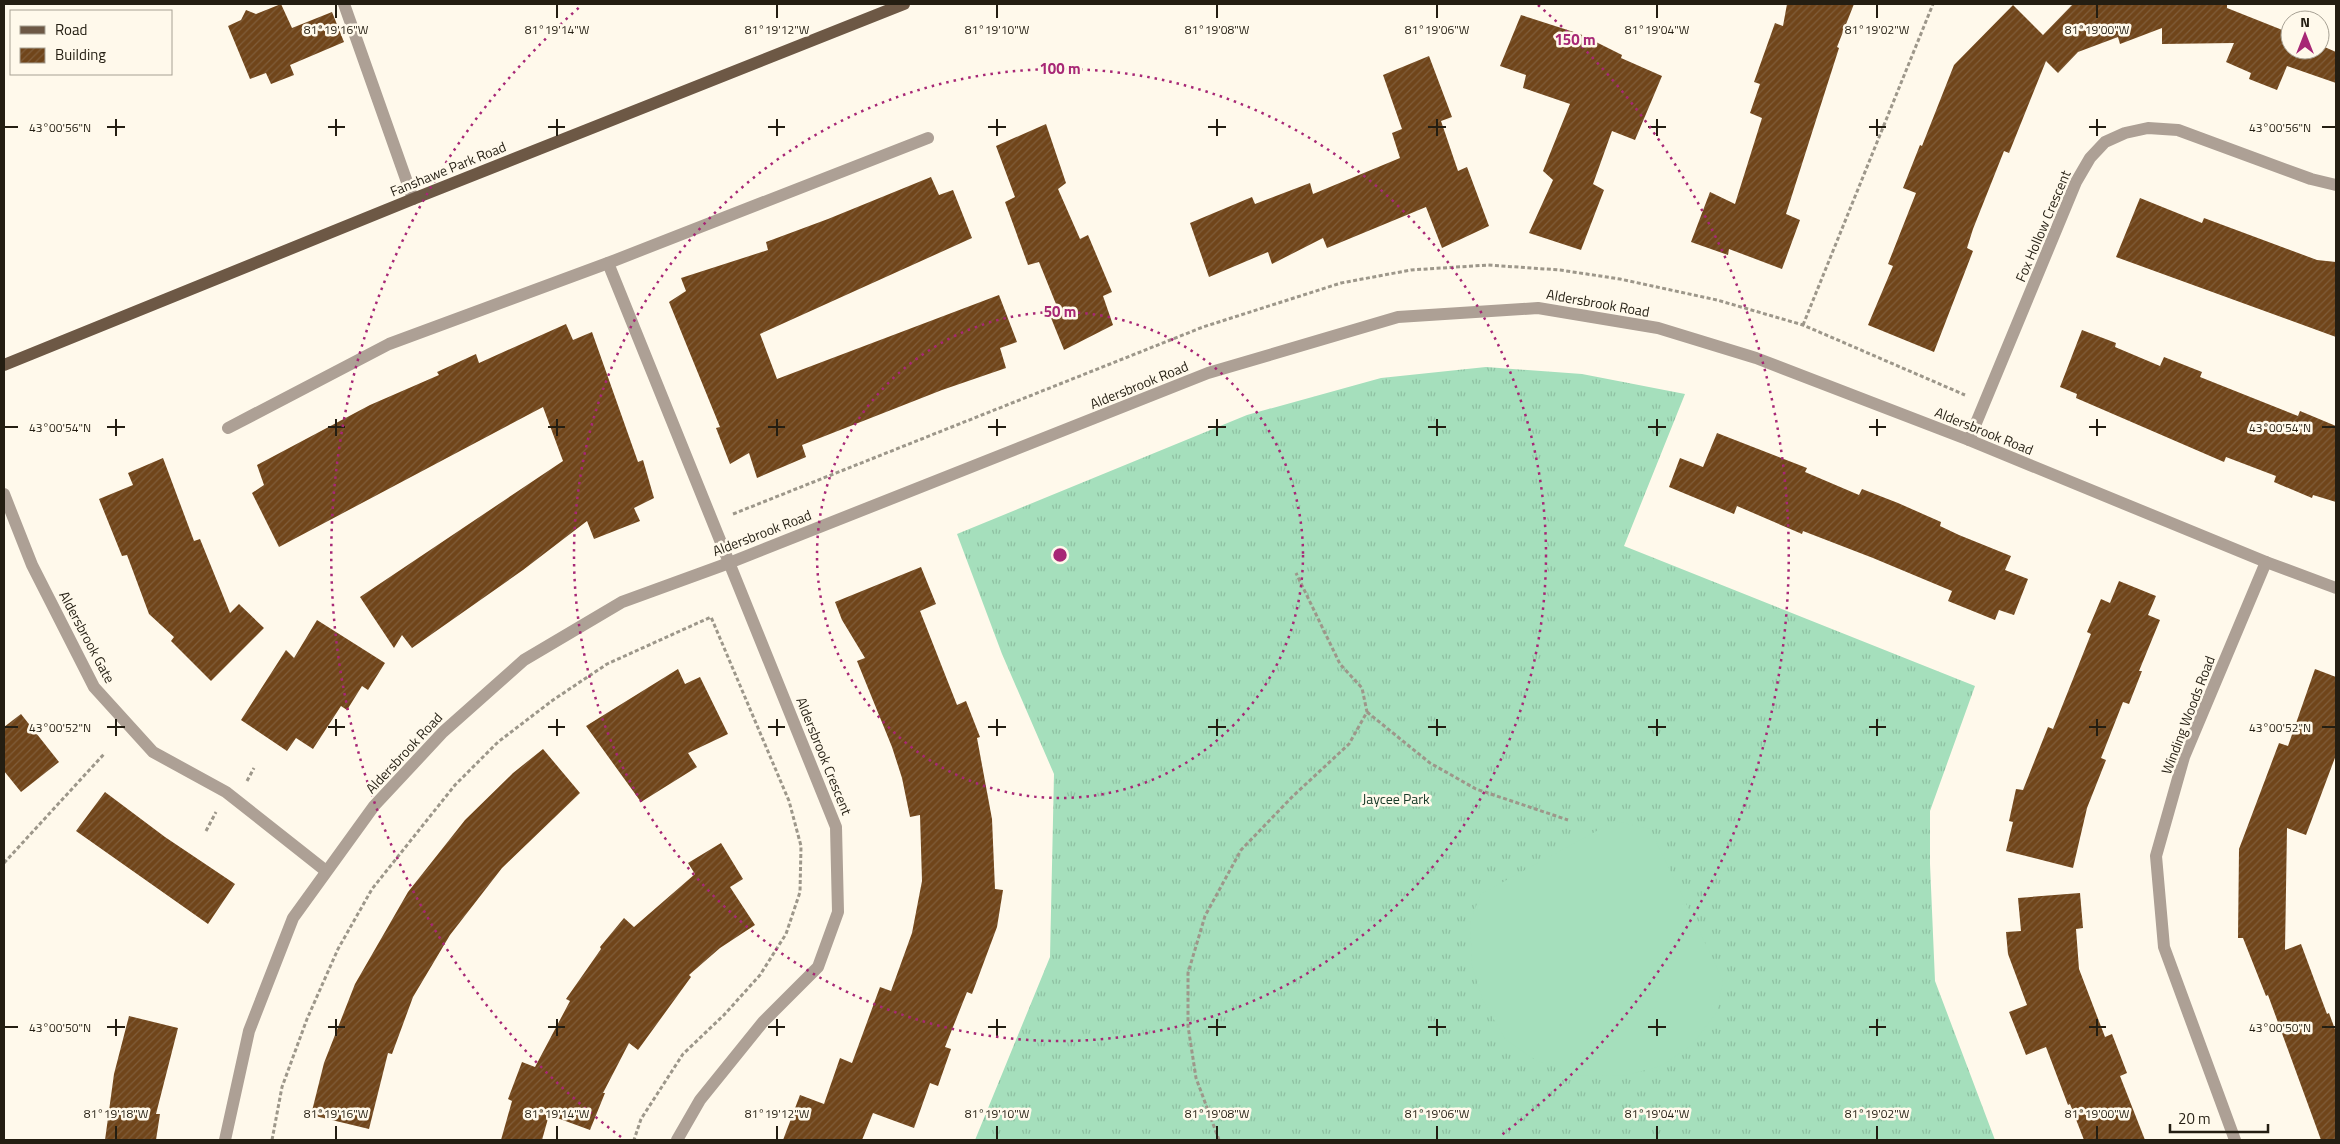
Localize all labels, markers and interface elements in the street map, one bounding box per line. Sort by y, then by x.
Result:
legend [10,10,172,75]
north arrow [2280,10,2330,60]
text: N [2300,11,2310,32]
text: Road [55,18,87,41]
text: 81°19'16"W [304,20,369,39]
text: 81°19'14"W [525,20,590,39]
text: 81°19'12"W [745,20,810,39]
text: 81°19'10"W [965,20,1030,39]
text: 81°19'08"W [1185,20,1250,39]
text: 81°19'06"W [1405,20,1470,39]
text: 81°19'04"W [1625,20,1690,39]
text: 81°19'02"W [1845,20,1910,39]
text: 81°19'00"W [2065,20,2130,39]
text: 150 m [1554,28,1596,51]
text: Building [55,43,106,66]
text: 100 m [1039,57,1081,80]
text: 43°00'56"N [29,118,91,137]
text: 43°00'56"N [2249,118,2311,137]
street label: Fanshawe Park Road [387,136,509,201]
street label: Fox Hollow Crescent [2010,167,2076,285]
street label: Aldersbrook Road [1545,283,1651,322]
text: 50 m [1044,300,1076,323]
street label: Aldersbrook Road [1086,355,1191,414]
street label: Aldersbrook Road [1932,401,2037,460]
text: 43°00'54"N [29,418,91,437]
text: 43°00'54"N [2249,418,2311,437]
street label: Aldersbrook Road [709,504,814,561]
centre of rings [1051,546,1069,564]
street label: Aldersbrook Gate [54,587,121,687]
street label: Winding Woods Road [2155,652,2220,777]
street label: Aldersbrook Crescent [791,694,858,818]
street label: Aldersbrook Road [360,707,447,798]
text: 43°00'52"N [29,718,91,737]
text: 43°00'52"N [2249,718,2311,737]
park label: Jaycee Park [1362,788,1430,809]
text: 43°00'50"N [29,1018,91,1037]
text: 43°00'50"N [2249,1018,2311,1037]
scale bar [2170,1102,2268,1134]
text: 81°19'18"W [84,1104,149,1123]
text: 81°19'16"W [304,1104,369,1123]
text: 81°19'14"W [525,1104,590,1123]
text: 81°19'12"W [745,1104,810,1123]
text: 81°19'10"W [965,1104,1030,1123]
text: 81°19'08"W [1185,1104,1250,1123]
text: 81°19'06"W [1405,1104,1470,1123]
text: 81°19'04"W [1625,1104,1690,1123]
text: 81°19'02"W [1845,1104,1910,1123]
text: 81°19'00"W [2065,1104,2130,1123]
text: 20 m [2178,1107,2211,1130]

